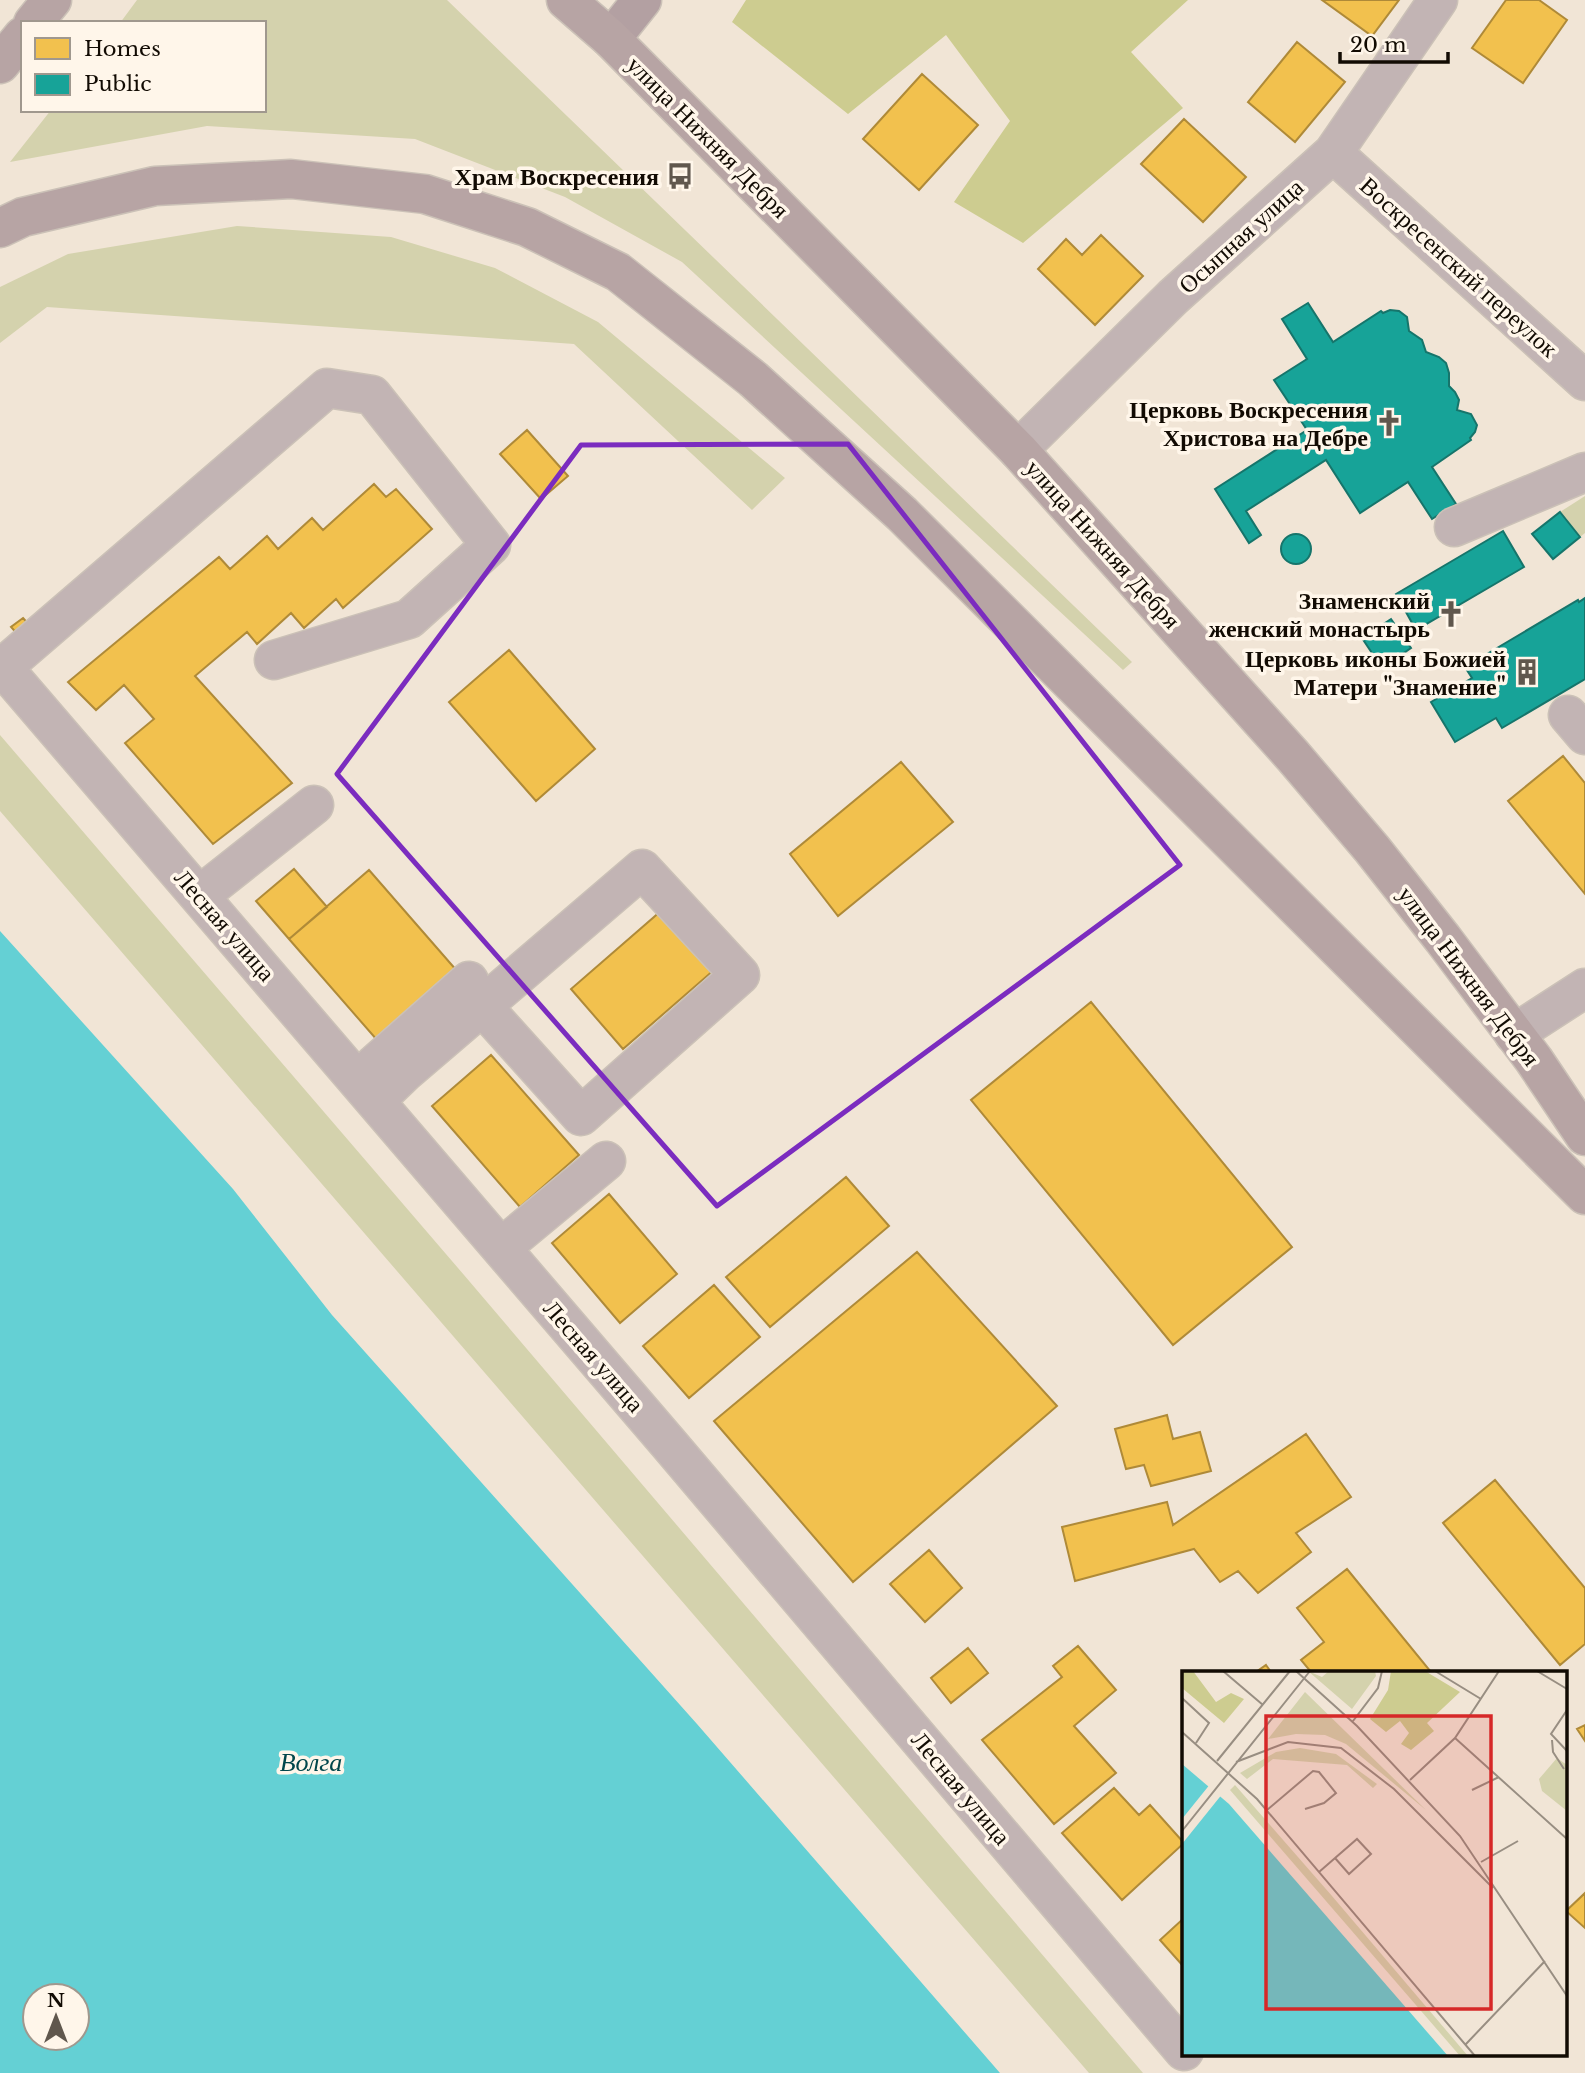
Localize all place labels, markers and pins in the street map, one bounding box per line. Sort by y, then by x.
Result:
bus stop icon: Храм Воскресения [665,161,695,191]
place label: Храм Воскресения [455,162,659,191]
place label: Церковь Воскресения Христова на Дебре [1129,395,1368,452]
church icon: Церковь Воскресения Христова на Дебре [1374,408,1404,438]
place label: Знаменский женский монастырь [1209,586,1430,643]
church icon: Знаменский женский монастырь [1436,599,1466,629]
place label: Церковь иконы Божией Матери "Знамение" [1245,644,1506,701]
building icon: Церковь иконы Божией Матери "Знамение" [1512,657,1542,687]

